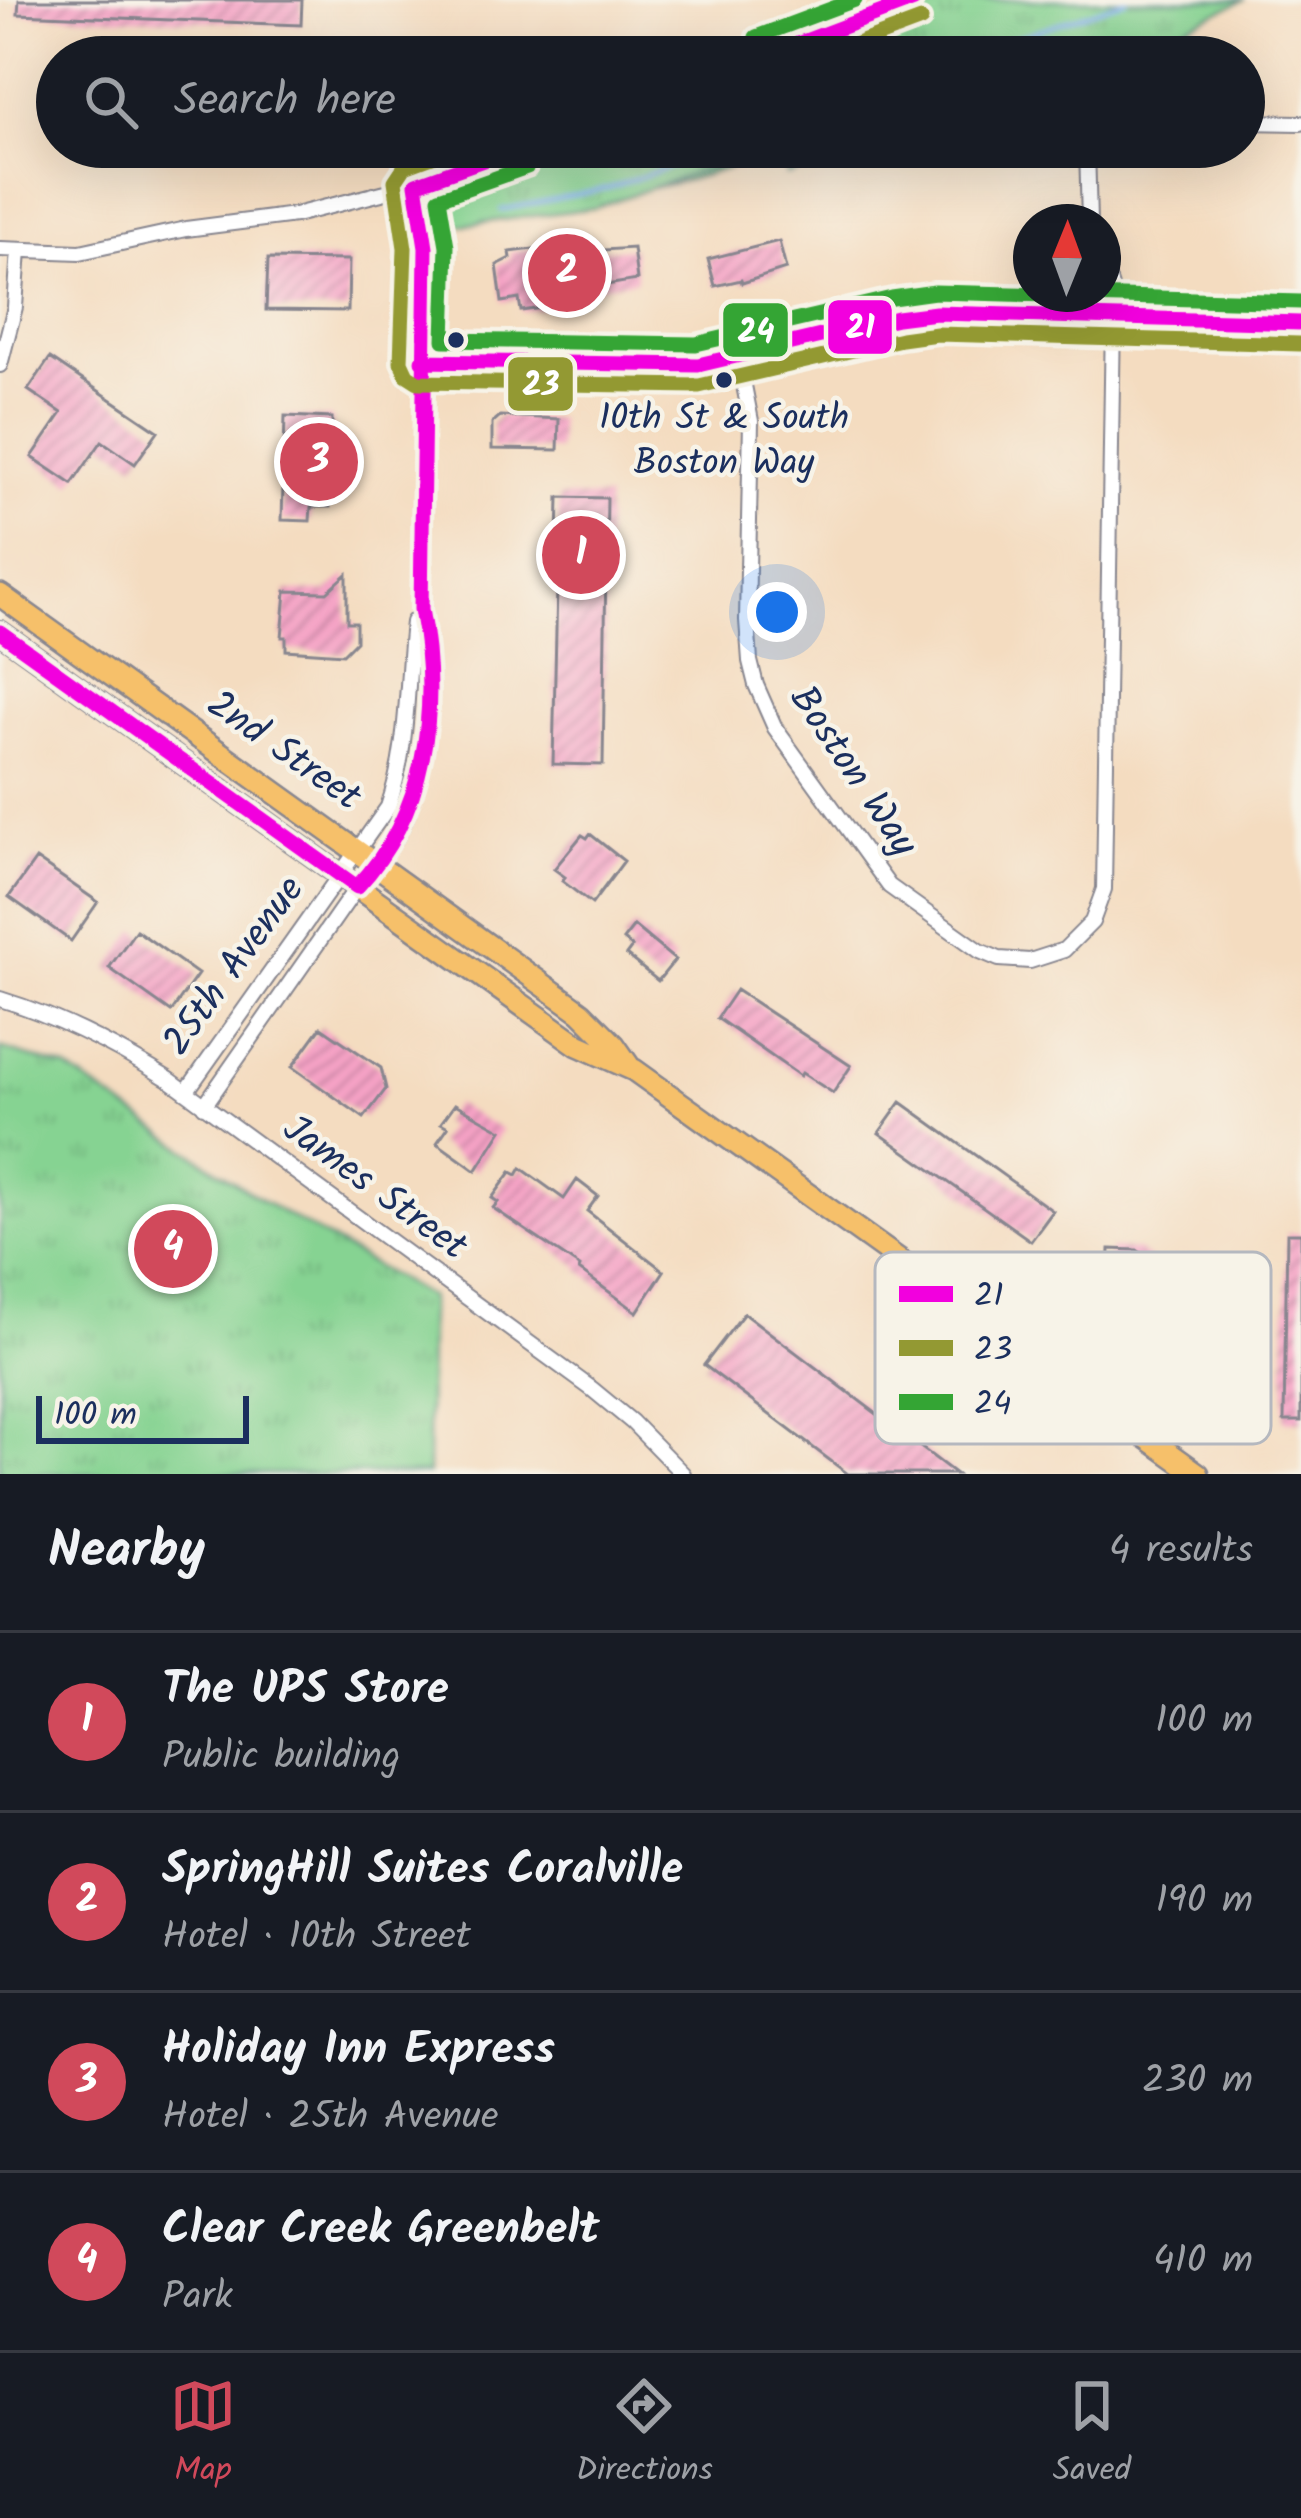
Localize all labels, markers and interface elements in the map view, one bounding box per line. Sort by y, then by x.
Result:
search box [36,36,1265,168]
text: Search here [174,66,396,138]
icon: search [78,69,144,135]
north arrow [1013,204,1121,312]
pin: 2 [528,228,606,318]
line badge: 21 [826,298,894,356]
line badge: 24 [721,301,790,359]
text: 21 [845,303,875,356]
text: 24 [737,307,775,360]
unlabelled marker [445,329,467,351]
line badge: 23 [506,355,575,413]
text: 23 [522,360,560,413]
marker: 10th St & South Boston Way [713,369,735,391]
place label: 10th St & South Boston Way [599,391,849,493]
pin: 3 [280,417,358,507]
pin: 1 [542,510,620,600]
your location [747,582,807,642]
street label: Boston Way [772,674,933,871]
street label: 2nd Street [193,676,374,829]
street label: 25th Avenue [148,864,322,1070]
street label: James Street [268,1100,480,1278]
pin: 4 [134,1204,212,1294]
legend [875,1252,1271,1444]
text: 21 [974,1271,1004,1324]
text: 23 [974,1325,1012,1378]
text: 24 [974,1379,1011,1432]
scale bar [36,1390,249,1443]
text: 100 m [54,1390,137,1443]
text: Nearby [48,1512,205,1593]
text: 4 results [1109,1521,1253,1583]
text: The UPS Store [162,1655,449,1727]
text: 1 [81,1691,93,1753]
text: 100 m [1155,1691,1253,1753]
text: Public building [162,1727,400,1789]
text: SpringHill Suites Coralville [162,1835,683,1907]
text: 2 [76,1871,98,1933]
text: 190 m [1156,1871,1253,1933]
text: Hotel · 10th Street [162,1907,471,1969]
text: Holiday Inn Express [162,2015,555,2087]
text: 3 [76,2051,98,2113]
text: 230 m [1142,2051,1253,2113]
text: Hotel · 25th Avenue [162,2087,499,2149]
text: Clear Creek Greenbelt [162,2195,600,2267]
text: 4 [76,2231,98,2293]
text: 410 m [1153,2231,1253,2293]
text: Park [162,2267,233,2329]
tab: Map [170,2373,236,2498]
tab: Directions [576,2373,713,2498]
tab: Saved [1053,2373,1131,2498]

